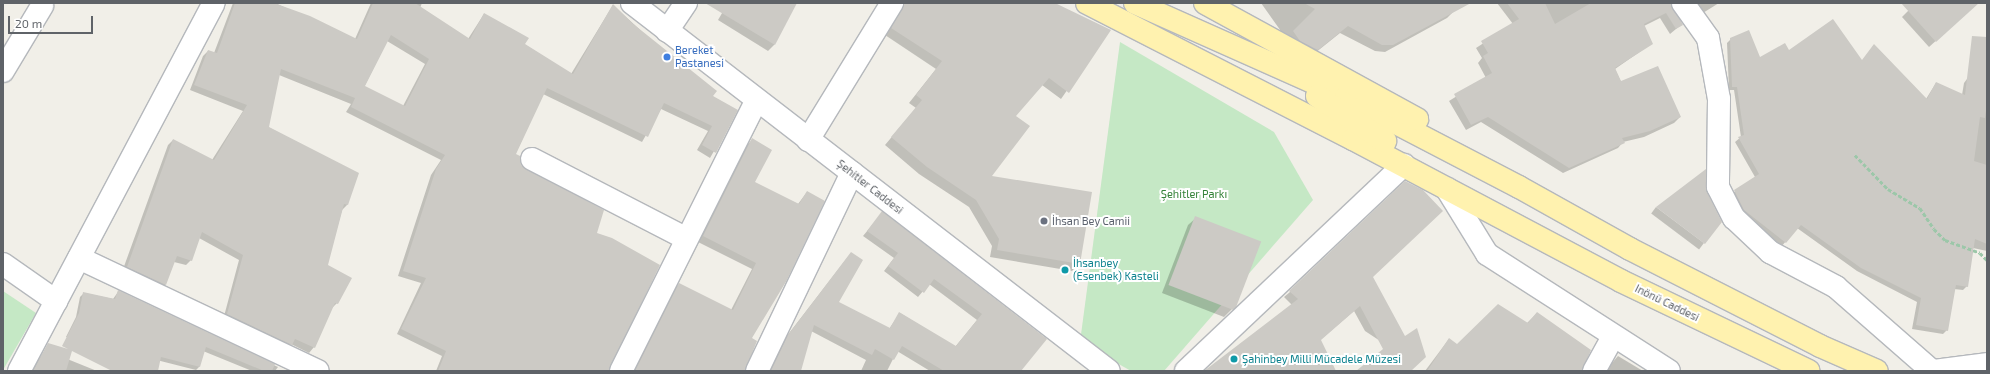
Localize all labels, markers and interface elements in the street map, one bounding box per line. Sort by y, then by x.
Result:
scale bar [10,8,95,34]
text: 20 m [15,16,42,30]
place label: Bereket Pastanesi [675,44,724,70]
marker: Bereket Pastanesi [662,52,672,62]
street label: Şehitler Caddesi [834,157,906,217]
park label: Şehitler Parkı [1161,187,1227,201]
place label: İhsan Bey Camii [1052,214,1130,228]
marker: İhsan Bey Camii [1039,216,1049,226]
place label: İhsanbey (Esenbek) Kasteli [1073,257,1159,283]
marker: İhsanbey (Esenbek) Kasteli [1060,265,1070,275]
street label: Inönü Caddesi [1633,282,1701,324]
place label: Şahinbey Milli Mücadele Müzesi [1242,352,1401,366]
marker: Şahinbey Milli Mücadele Müzesi [1229,354,1239,364]

